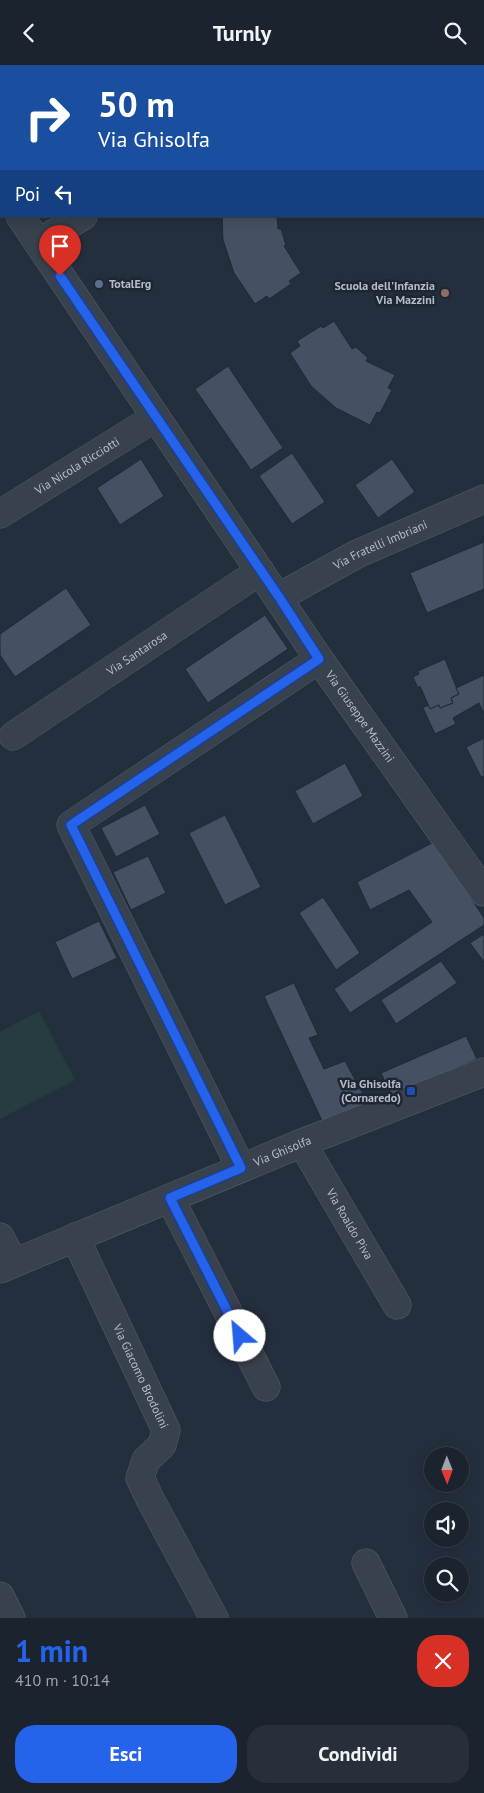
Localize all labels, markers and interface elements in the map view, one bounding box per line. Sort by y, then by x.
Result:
icon: back [15,19,43,47]
text: Turnly [213,19,271,47]
icon: search [441,19,469,47]
text: 50 m [98,81,175,127]
icon: right [15,85,80,150]
text: Via Ghisolfa [98,125,210,153]
icon: left [50,180,78,208]
text: Poi [15,182,40,206]
pin [39,225,81,276]
icon: arrive [46,232,74,260]
place label: TotalErg [109,276,151,291]
marker: TotalErg [93,278,105,290]
place label: Scuola dell'Infanzia Via Mazzini [334,278,435,307]
marker: Scuola dell'Infanzia Via Mazzini [439,287,451,299]
street label: Via Nicola Ricciotti [31,434,122,498]
street label: Via Fratelli Imbriani [330,517,429,573]
street label: Via Santarosa [103,627,170,679]
street label: Via Giuseppe Mazzini [322,667,398,765]
place label: Via Ghisolfa (Cornaredo) [339,1076,401,1105]
marker: Via Ghisolfa (Cornaredo) [405,1085,417,1097]
street label: Via Ghisolfa [250,1132,313,1170]
street label: Via Roaldo Piva [323,1185,377,1262]
position arrow [213,1309,265,1361]
street label: Via Giacomo Brodolini [110,1321,172,1431]
north arrow [424,1447,469,1493]
map controls [424,1447,469,1602]
button: sound [424,1502,469,1547]
button: search [424,1557,469,1602]
text: 1 min [15,1631,88,1670]
button: close [417,1635,469,1687]
text: 410 m · 10:14 [15,1670,110,1690]
button: Esci [15,1725,237,1783]
button: Condividi [247,1725,469,1783]

